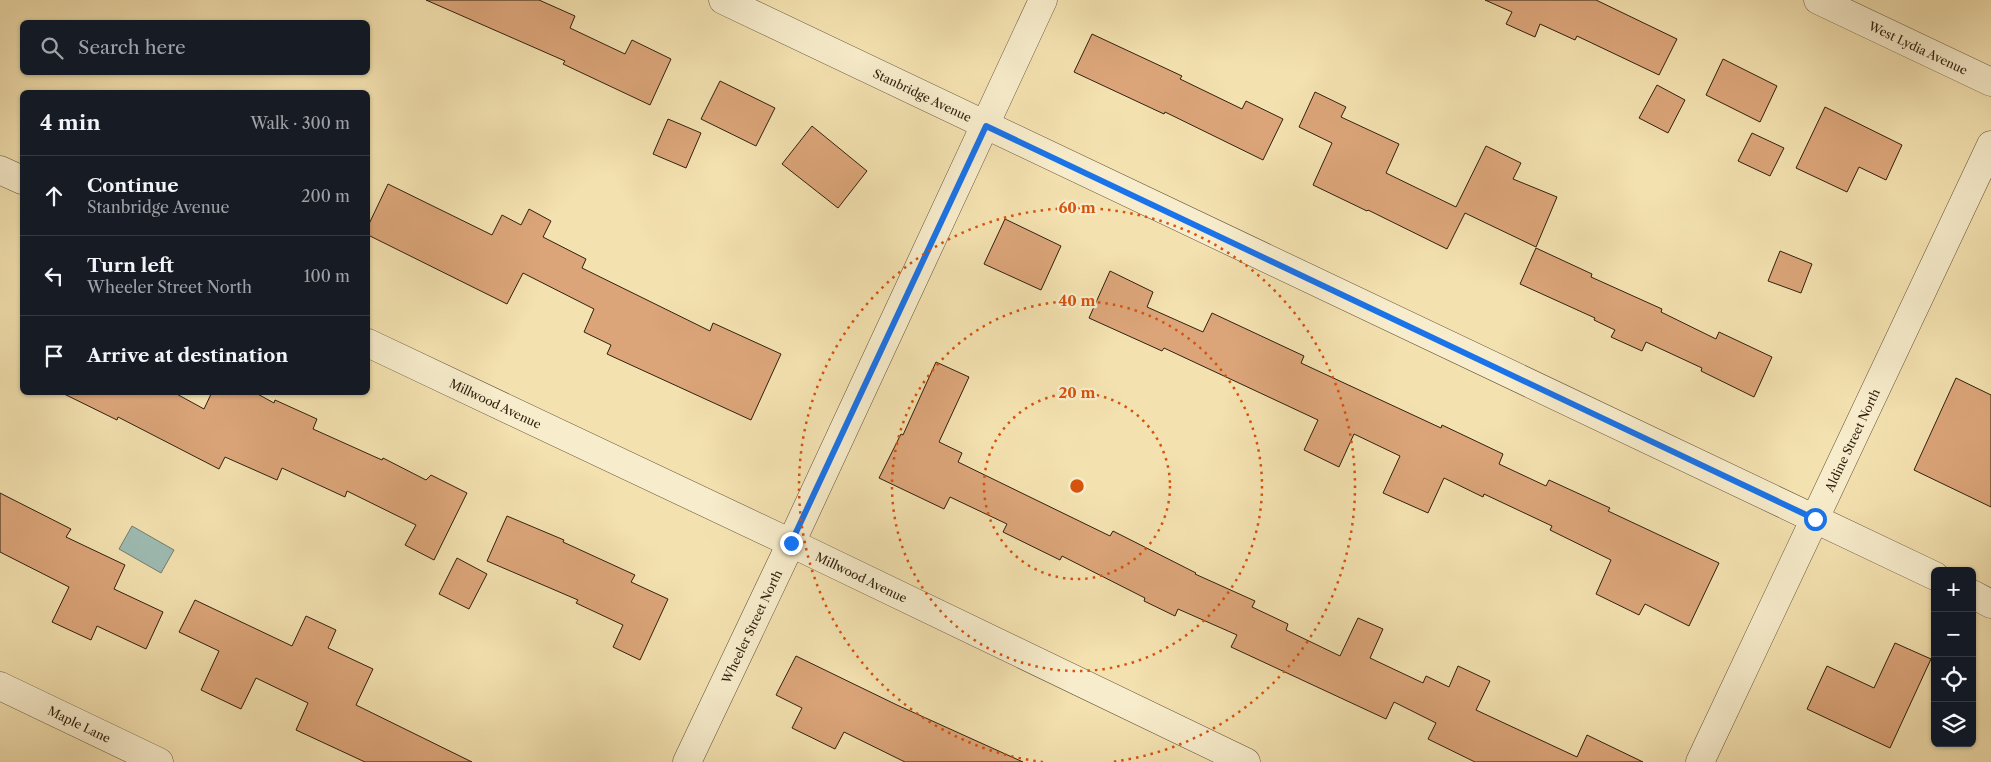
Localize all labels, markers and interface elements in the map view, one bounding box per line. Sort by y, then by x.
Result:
street label: West Lydia Avenue [1866,17,1970,77]
search box [20,20,370,75]
icon: search [38,34,66,62]
text: Search here [78,36,186,59]
street label: Stanbridge Avenue [871,65,974,125]
text: 4 min [40,110,101,135]
text: Walk · 300 m [251,113,350,133]
text: Continue [87,174,179,197]
icon: ahead [40,182,68,210]
text: 200 m [301,186,350,206]
text: Stanbridge Avenue [87,197,230,217]
text: 60 m [1058,198,1096,217]
text: Turn left [87,254,174,277]
icon: left [40,262,68,290]
text: 100 m [304,266,350,286]
text: Wheeler Street North [87,277,252,297]
text: 40 m [1058,291,1096,310]
icon: arrive [40,342,68,370]
text: Arrive at destination [87,344,288,367]
street label: Millwood Avenue [447,375,544,432]
text: 20 m [1058,383,1096,402]
street label: Aldine Street North [1821,386,1883,495]
centre of rings [1068,477,1086,495]
route start [1804,508,1827,531]
route end [780,532,803,555]
street label: Millwood Avenue [813,548,910,605]
street label: Wheeler Street North [718,567,785,687]
map controls [1931,567,1976,747]
button: + [1931,567,1976,612]
button: − [1931,612,1976,657]
button: locate [1931,657,1976,702]
button: layers [1931,702,1976,747]
street label: Maple Lane [46,703,113,745]

